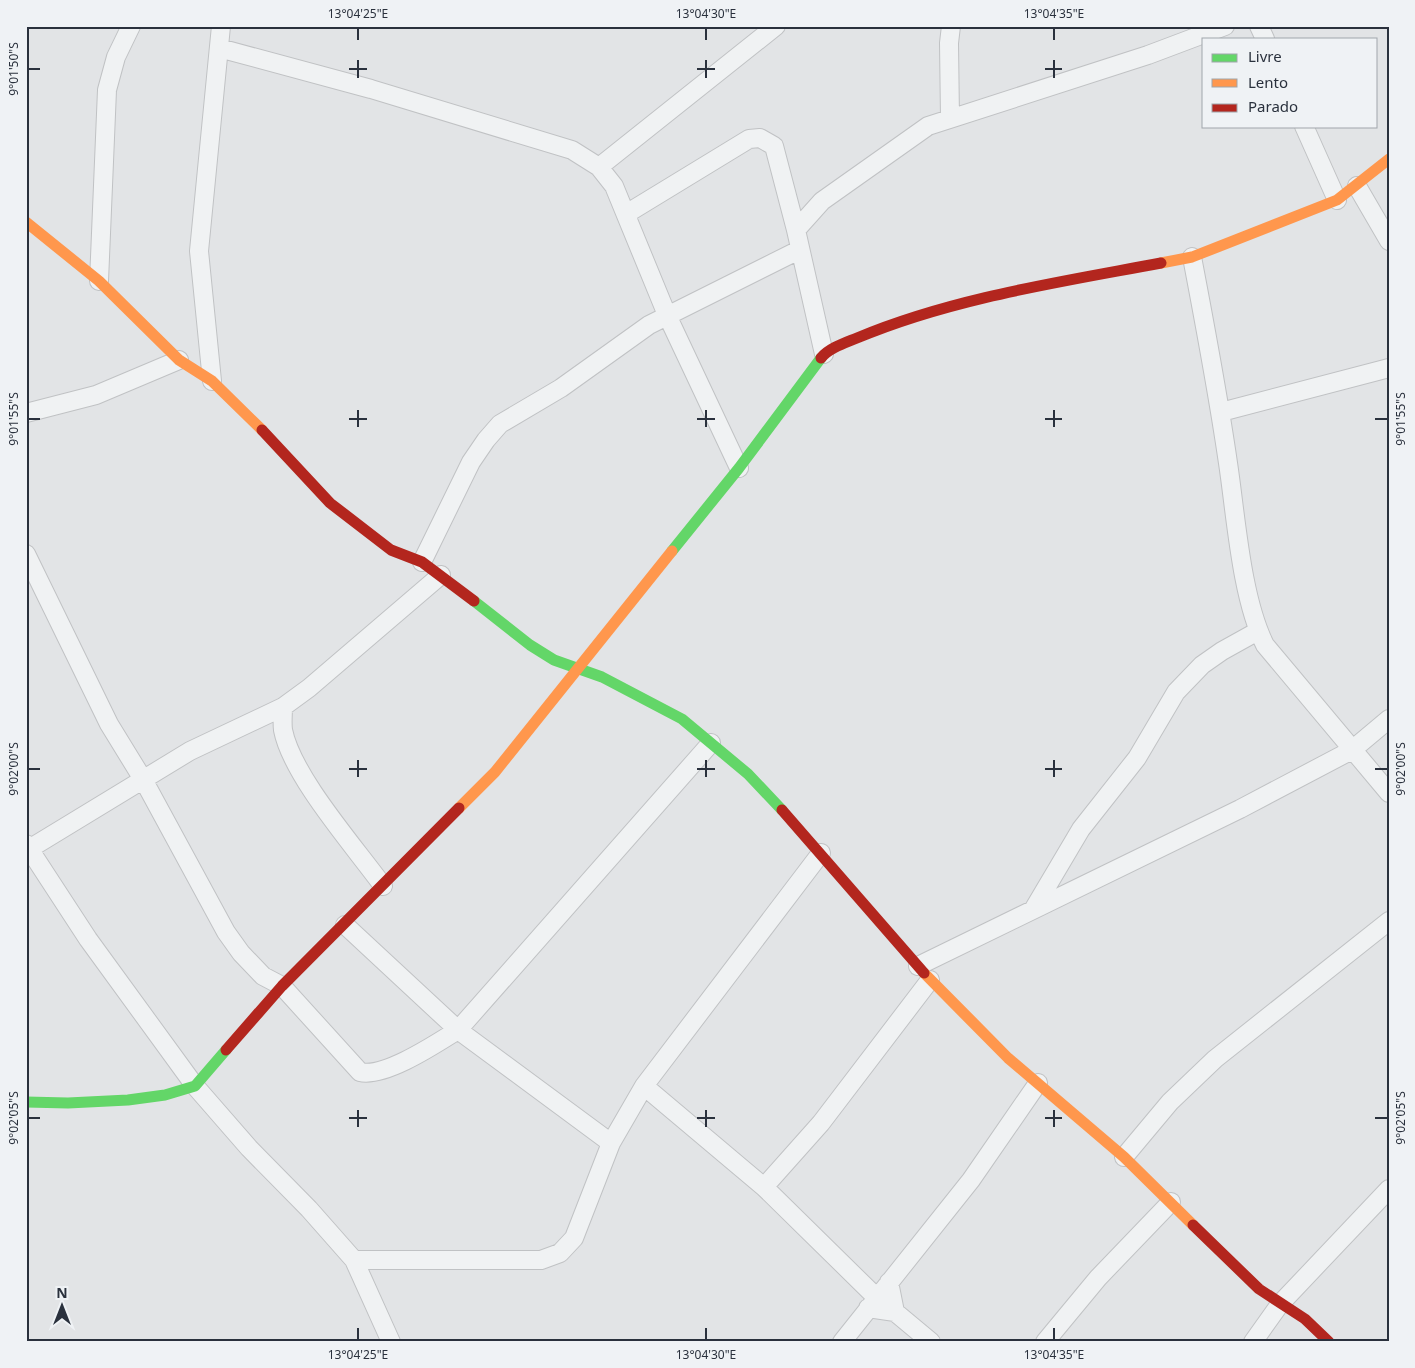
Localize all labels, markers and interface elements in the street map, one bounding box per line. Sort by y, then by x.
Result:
text: 13°04'25"E [328,5,388,22]
text: 13°04'30"E [676,5,736,22]
text: 13°04'35"E [1024,5,1084,22]
legend [1202,38,1378,128]
text: 9°01'50"S [5,42,22,96]
text: Livre [1248,46,1282,66]
text: Lento [1248,72,1288,92]
text: Parado [1248,96,1298,116]
text: 9°01'55"S [5,392,22,446]
text: 9°01'55"S [1392,392,1409,446]
text: 9°02'00"S [5,742,22,796]
text: 9°02'00"S [1392,742,1409,796]
text: 9°02'05"S [5,1091,22,1145]
text: 9°02'05"S [1392,1091,1409,1145]
north arrow [38,1280,88,1330]
text: N [56,1283,68,1302]
text: 13°04'25"E [328,1346,388,1363]
text: 13°04'30"E [676,1346,736,1363]
text: 13°04'35"E [1024,1346,1084,1363]

